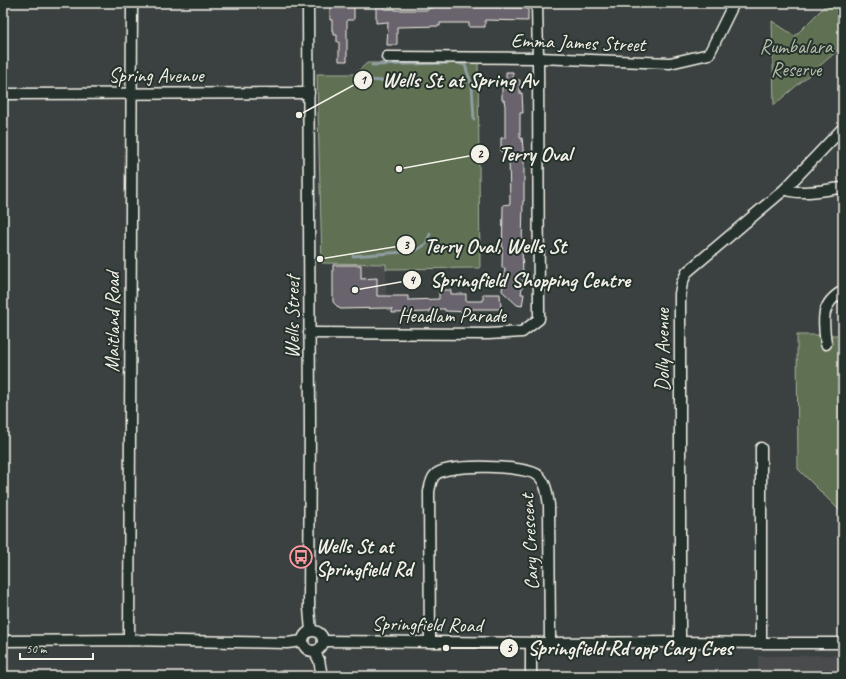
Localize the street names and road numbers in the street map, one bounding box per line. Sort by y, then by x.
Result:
street label: Emma James Street [510,28,648,57]
street label: Spring Avenue [108,63,205,88]
street label: Maitland Road [100,269,125,372]
street label: Wells Street [280,272,305,358]
street label: Headlam Parade [398,303,508,328]
street label: Dolly Avenue [650,307,675,392]
street label: Cary Crescent [514,491,545,591]
street label: Springfield Road [372,611,485,638]

